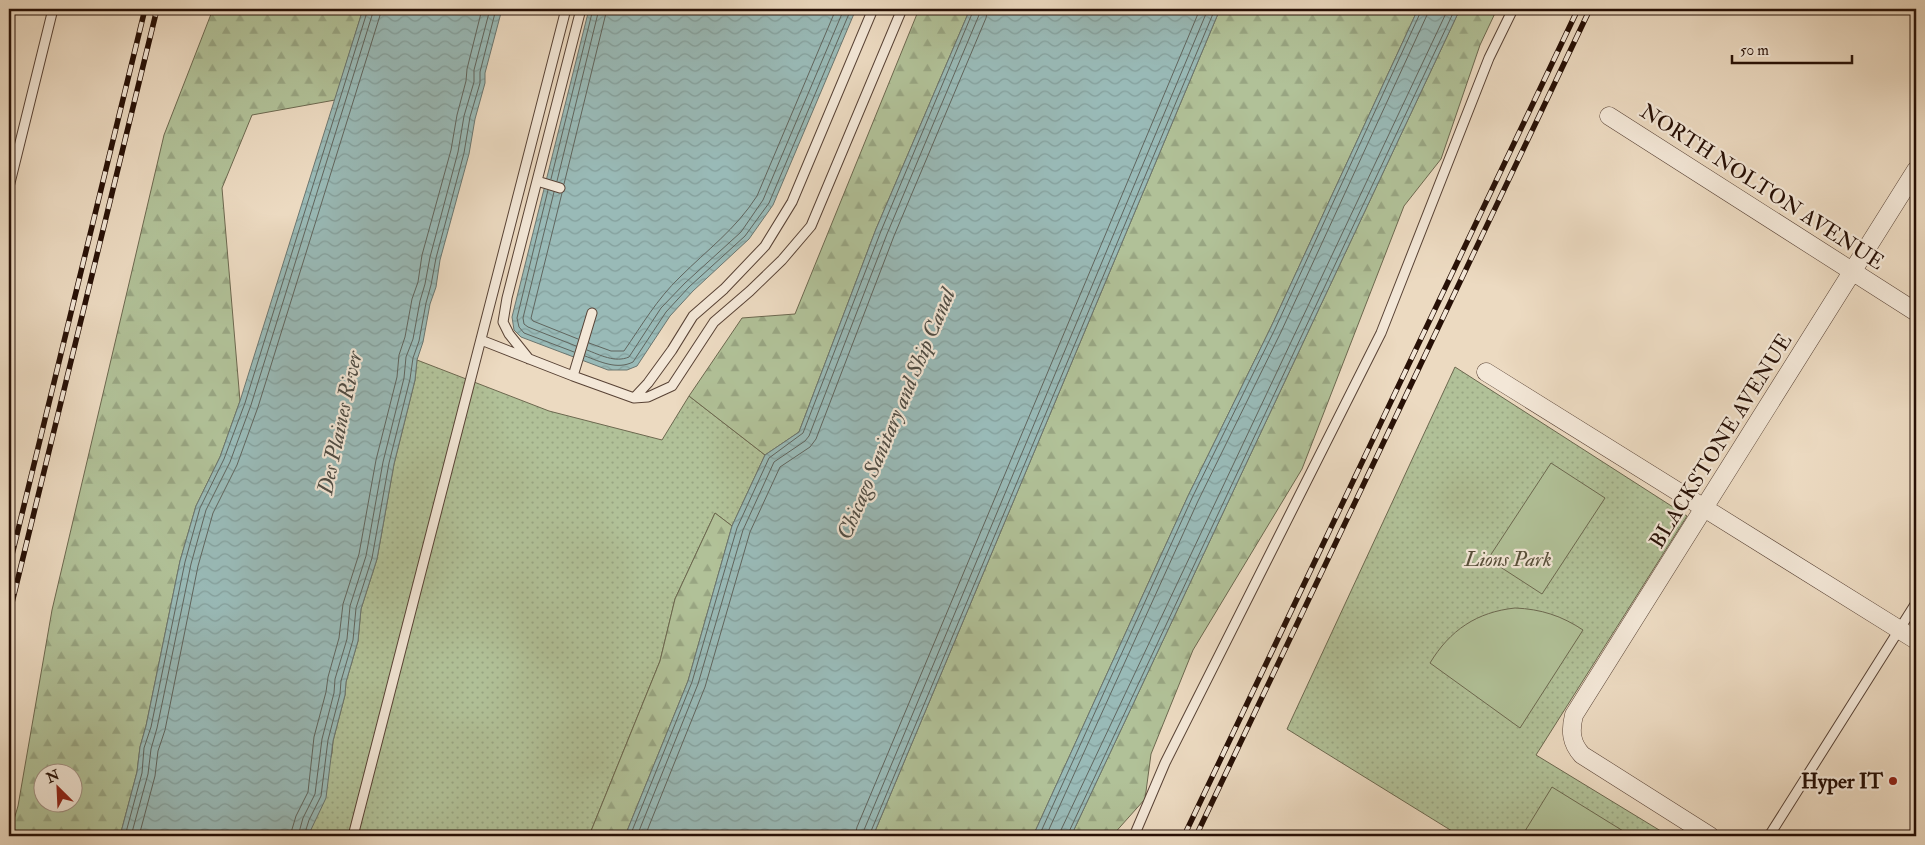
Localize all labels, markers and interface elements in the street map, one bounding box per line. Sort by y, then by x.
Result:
scale bar [1732,32,1852,64]
text: 50 m [1740,41,1769,60]
street label: NORTH NOLTON AVENUE [1635,98,1889,276]
water label: Chicago Sanitary and Ship Canal [830,282,962,544]
street label: BLACKSTONE AVENUE [1644,329,1798,553]
water label: Des Plaines River [311,347,369,498]
park label: Lions Park [1463,546,1552,573]
north arrow [32,762,82,812]
text: N [43,766,63,787]
place label: Hyper IT [1801,768,1883,795]
marker: Hyper IT [1887,775,1899,787]

